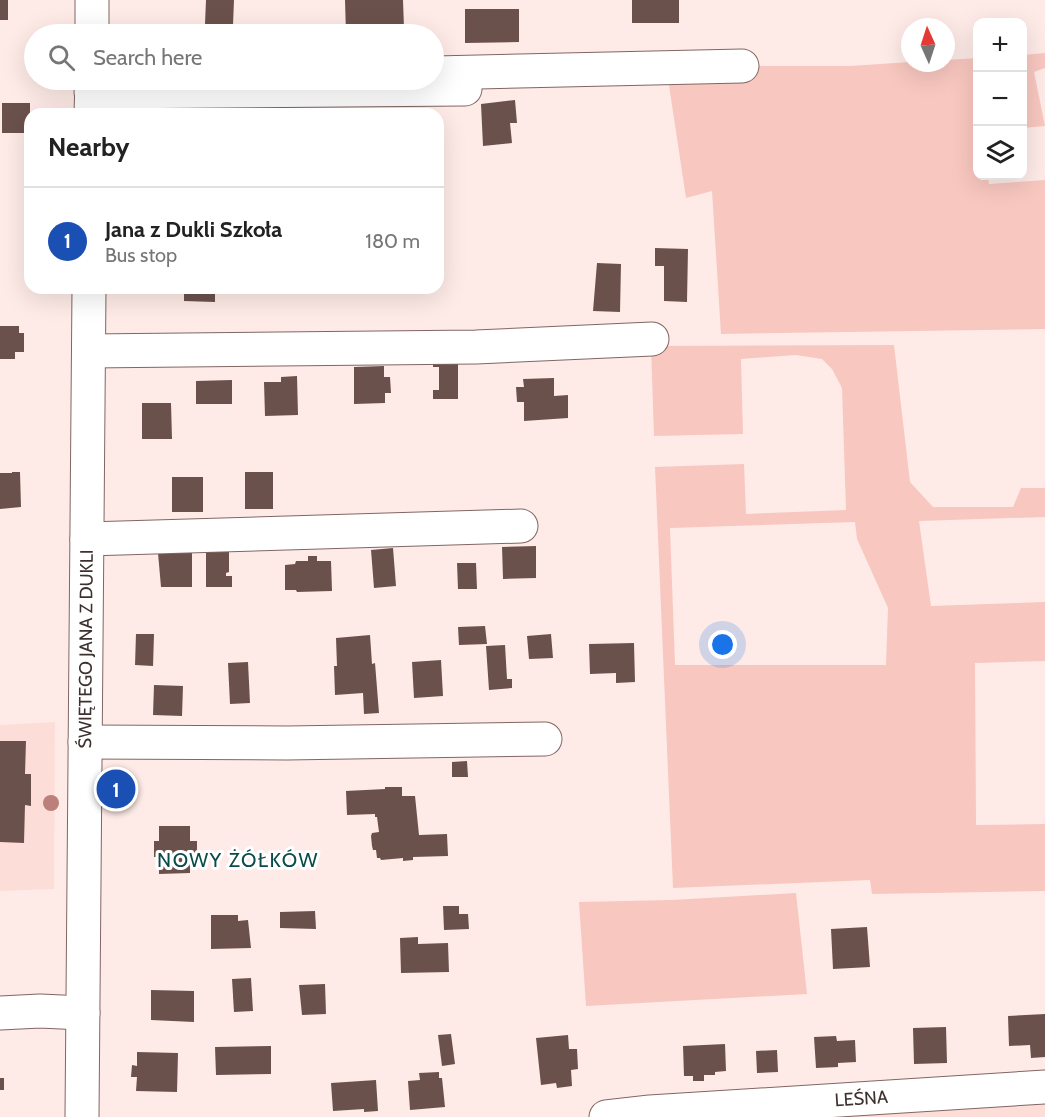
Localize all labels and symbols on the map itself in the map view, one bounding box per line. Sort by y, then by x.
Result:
north arrow [901,18,955,72]
street label: ŚWIĘTEGO JANA Z DUKLI [74,549,98,749]
your location [708,630,737,659]
pin: 1 [96,766,136,812]
district label: NOWY ŻÓŁKÓW [157,848,319,872]
street label: LEŚNA [834,1086,889,1111]

